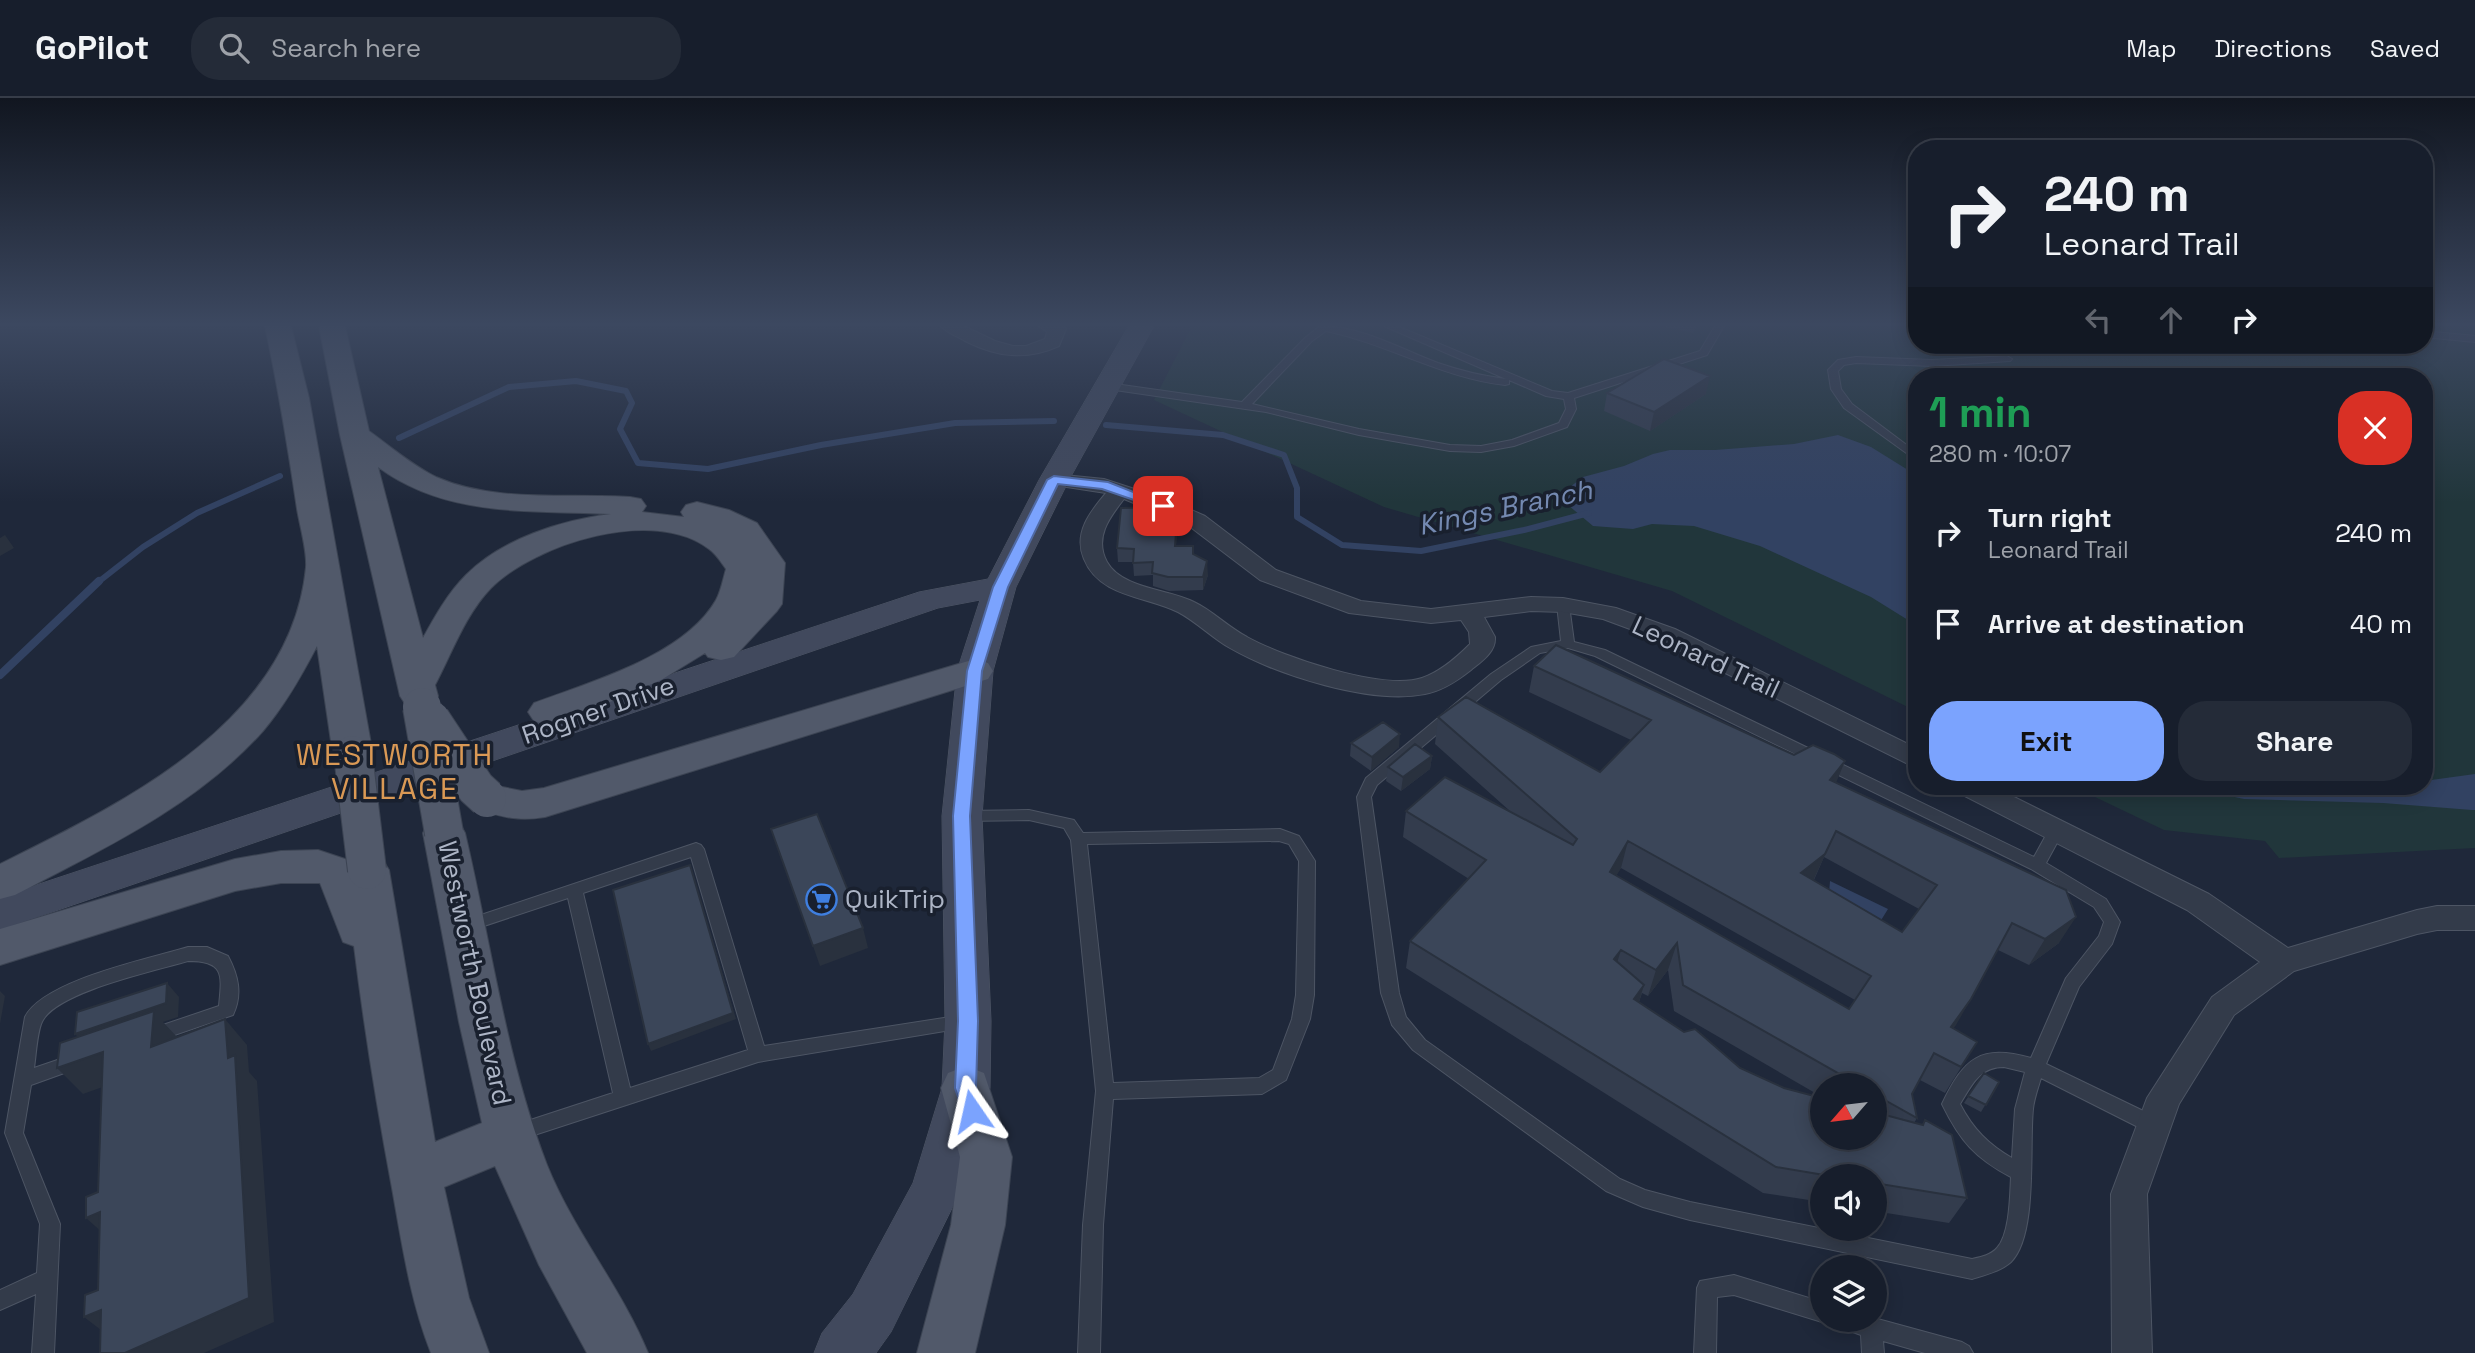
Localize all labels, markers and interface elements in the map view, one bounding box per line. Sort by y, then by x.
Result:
search box [191,17,681,80]
text: GoPilot [35,27,149,69]
icon: search [215,29,253,67]
text: Search here [271,31,421,65]
text: Map [2126,33,2176,64]
text: Directions [2214,33,2332,64]
text: Saved [2370,33,2440,64]
text: 240 m [2044,163,2190,225]
icon: right [1929,168,2020,259]
text: Leonard Trail [2044,224,2240,264]
icon: left [2079,301,2117,339]
icon: ahead [2152,301,2190,339]
icon: right [2225,301,2263,339]
text: 1 min [1929,386,2032,439]
button: close [2338,391,2412,465]
text: 280 m · 10:07 [1929,439,2071,469]
water label: Kings Branch [1415,471,1596,543]
pin [1133,476,1193,536]
icon: arrive [1144,487,1182,525]
text: Turn right [1988,501,2112,535]
icon: right [1929,514,1967,552]
text: 240 m [2335,516,2412,550]
text: Leonard Trail [1988,535,2129,565]
icon: arrive [1929,605,1967,643]
text: Arrive at destination [1988,607,2245,641]
text: 40 m [2350,607,2412,641]
street label: Leonard Trail [1627,608,1785,706]
street label: Rogner Drive [517,668,679,752]
button: Exit [1929,701,2164,781]
button: Share [2178,701,2412,781]
district label: WESTWORTH VILLAGE [296,735,494,808]
street label: Westworth Boulevard [430,838,520,1108]
supermarket icon: QuikTrip [805,882,839,916]
place label: QuikTrip [845,882,945,916]
north arrow [1810,1073,1886,1150]
map controls [1810,1073,1887,1332]
position arrow [935,1074,1009,1148]
button: sound [1810,1164,1887,1241]
button: layers [1810,1255,1887,1332]

